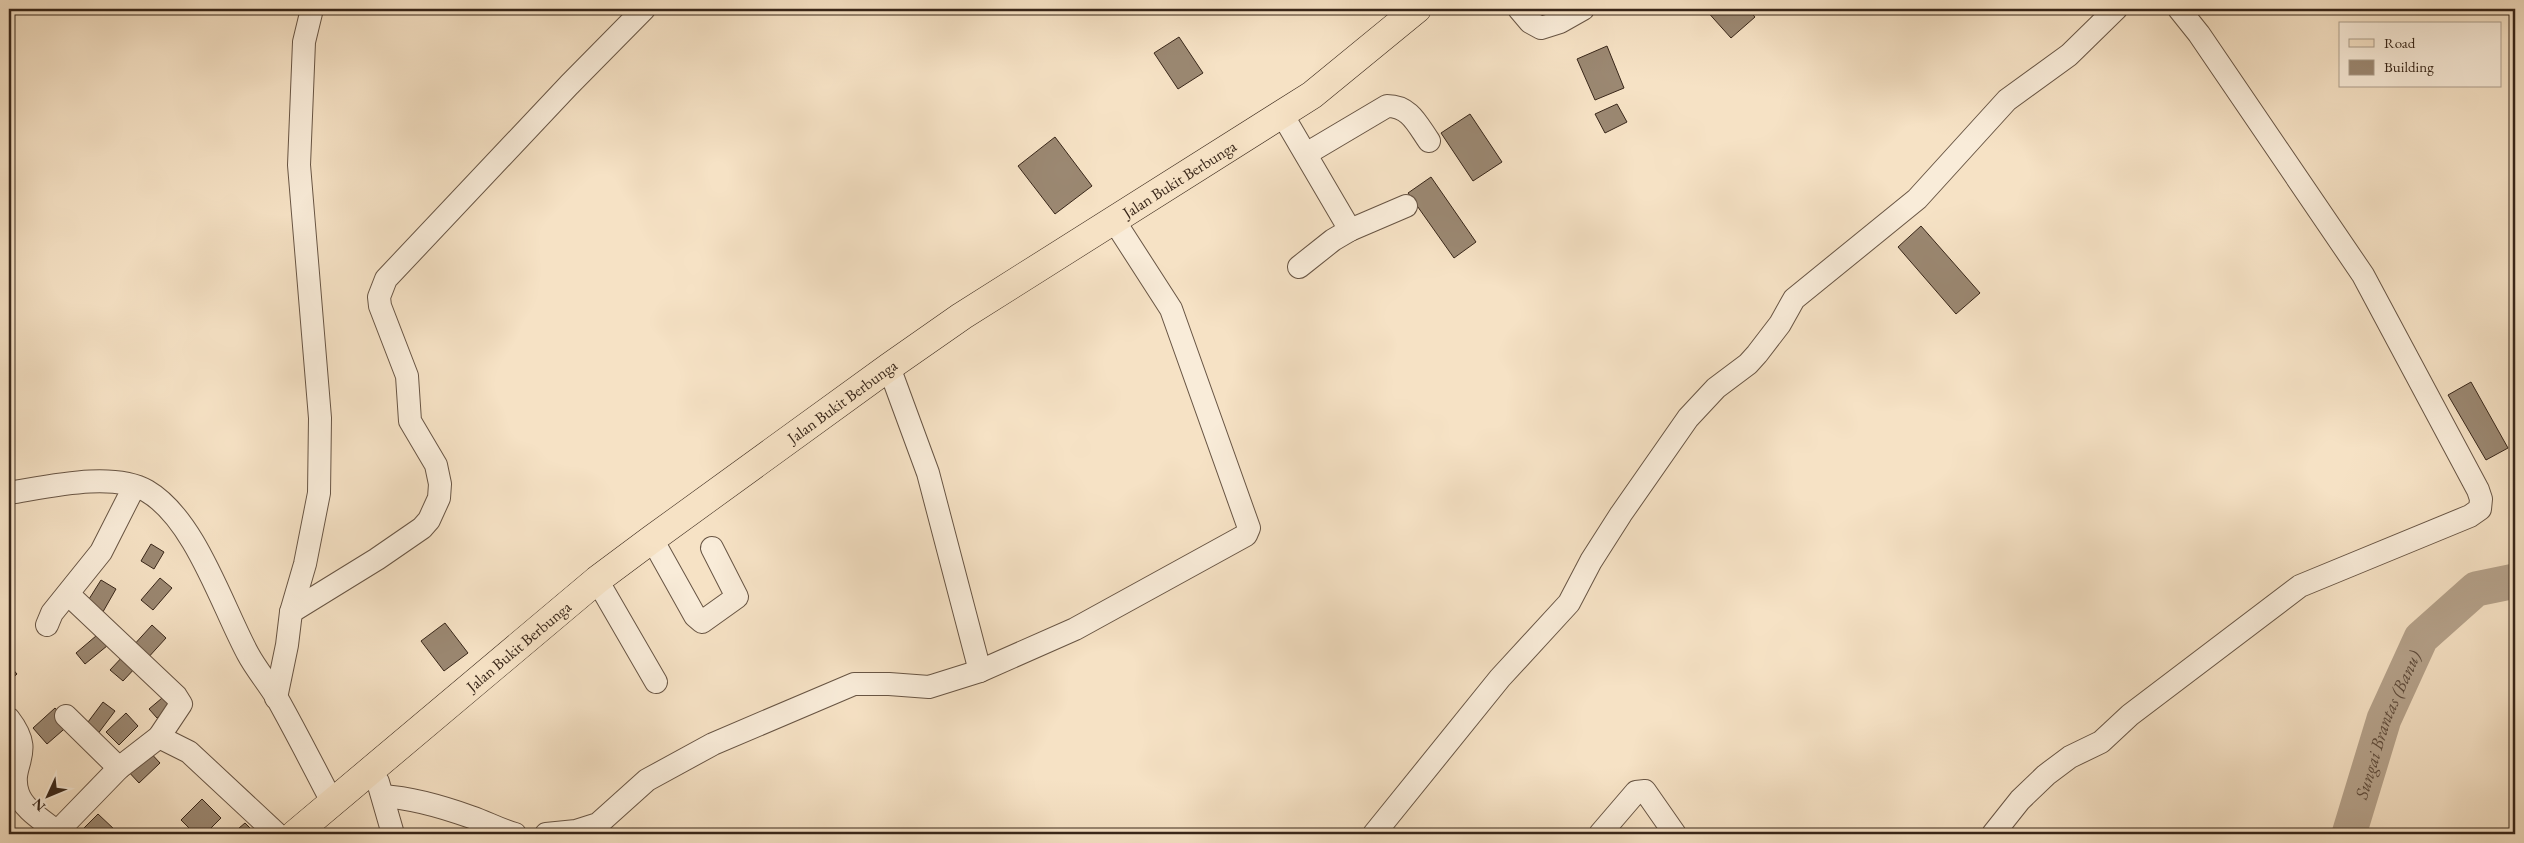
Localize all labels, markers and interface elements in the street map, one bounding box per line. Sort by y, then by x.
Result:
legend [2339,22,2502,88]
text: Road [2384,33,2416,52]
text: Building [2384,57,2434,76]
street label: Jalan Bukit Berbunga [1117,135,1241,224]
street label: Jalan Bukit Berbunga [781,354,902,449]
street label: Jalan Bukit Berbunga [460,596,576,697]
water label: Sungai Brantas (Banu) [2349,646,2426,802]
north arrow [22,770,72,820]
text: N [28,794,49,815]

